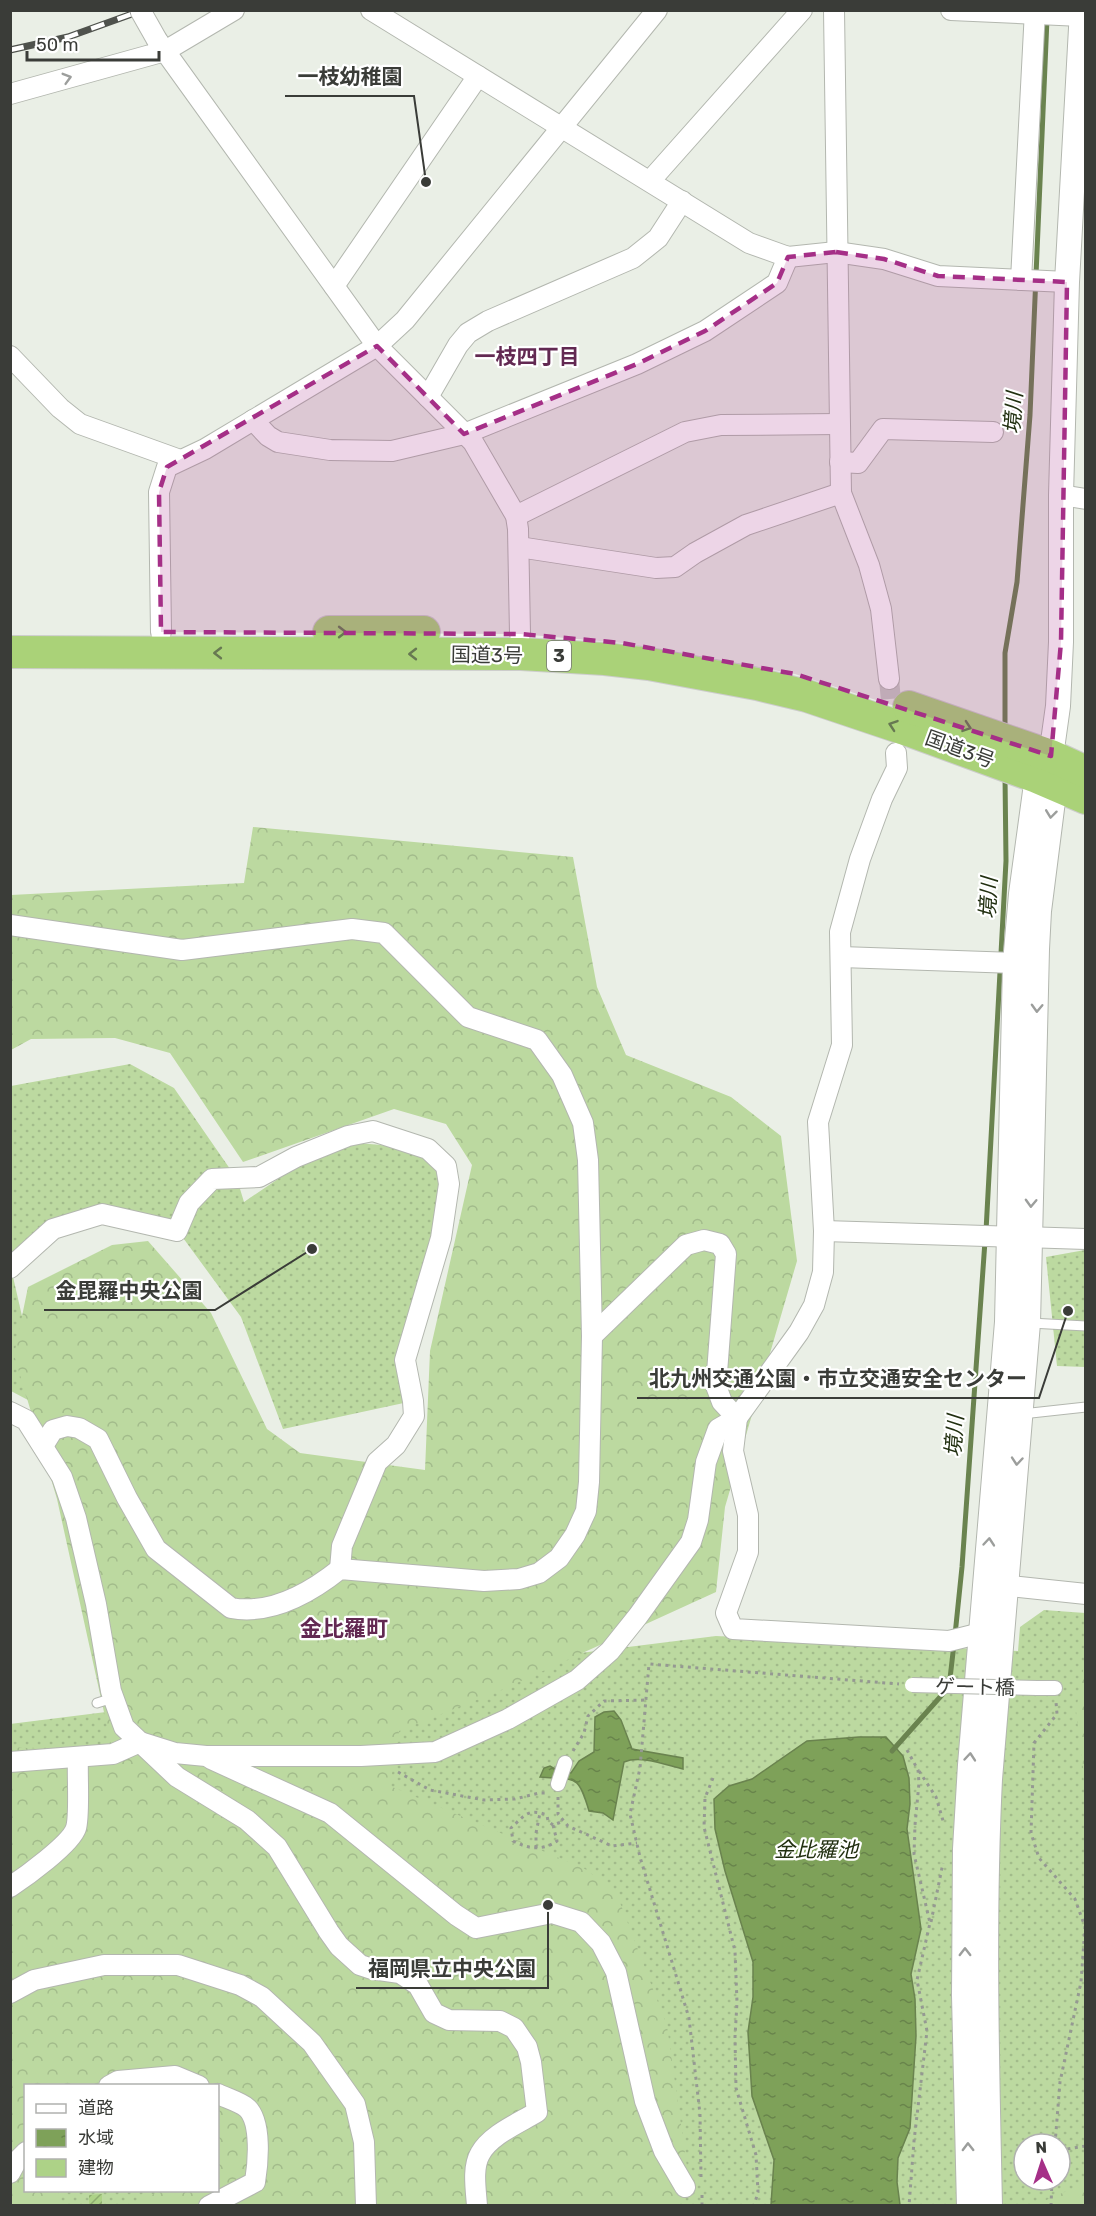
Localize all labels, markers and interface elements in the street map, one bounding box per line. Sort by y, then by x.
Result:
scale bar [27,24,159,62]
text: 50 m [36,34,79,56]
callout: 一枝幼稚園 [285,57,414,96]
text: 一枝幼稚園 [298,64,403,89]
one-way arrow [61,73,72,85]
district label: 一枝四丁目 [475,344,580,369]
water label: 境川 [999,389,1027,435]
one-way arrow [337,626,346,638]
road number: 3 [547,641,571,671]
street label: 国道3号 [451,642,523,668]
one-way arrow [213,647,222,659]
one-way arrow [408,648,417,660]
one-way arrow [888,719,899,732]
one-way arrow [961,720,971,733]
street label: 国道3号 [922,725,998,773]
one-way arrow [1046,810,1058,819]
water label: 境川 [974,874,1002,920]
one-way arrow [1030,1004,1043,1013]
one-way arrow [1025,1199,1038,1208]
callout: 金毘羅中央公園 [44,1271,215,1310]
text: 金毘羅中央公園 [56,1278,203,1303]
callout: 北九州交通公園・市立交通安全センター [637,1359,1039,1398]
text: 北九州交通公園・市立交通安全センター [649,1366,1027,1391]
water label: 境川 [940,1412,968,1458]
one-way arrow [1011,1456,1024,1465]
one-way arrow [982,1537,995,1547]
district label: 金比羅町 [300,1615,388,1642]
street label: ゲート橋 [935,1674,1015,1700]
one-way arrow [964,1753,977,1762]
water label: 金比羅池 [774,1837,860,1862]
one-way arrow [958,1948,971,1957]
callout: 福岡県立中央公園 [356,1949,548,1988]
text: 福岡県立中央公園 [368,1956,536,1981]
legend [24,2084,219,2192]
text: 道路 [78,2097,114,2119]
text: 水域 [78,2127,114,2149]
north arrow [1012,2132,1072,2192]
text: N [1035,2138,1047,2157]
one-way arrow [961,2143,974,2152]
text: 建物 [78,2157,114,2179]

